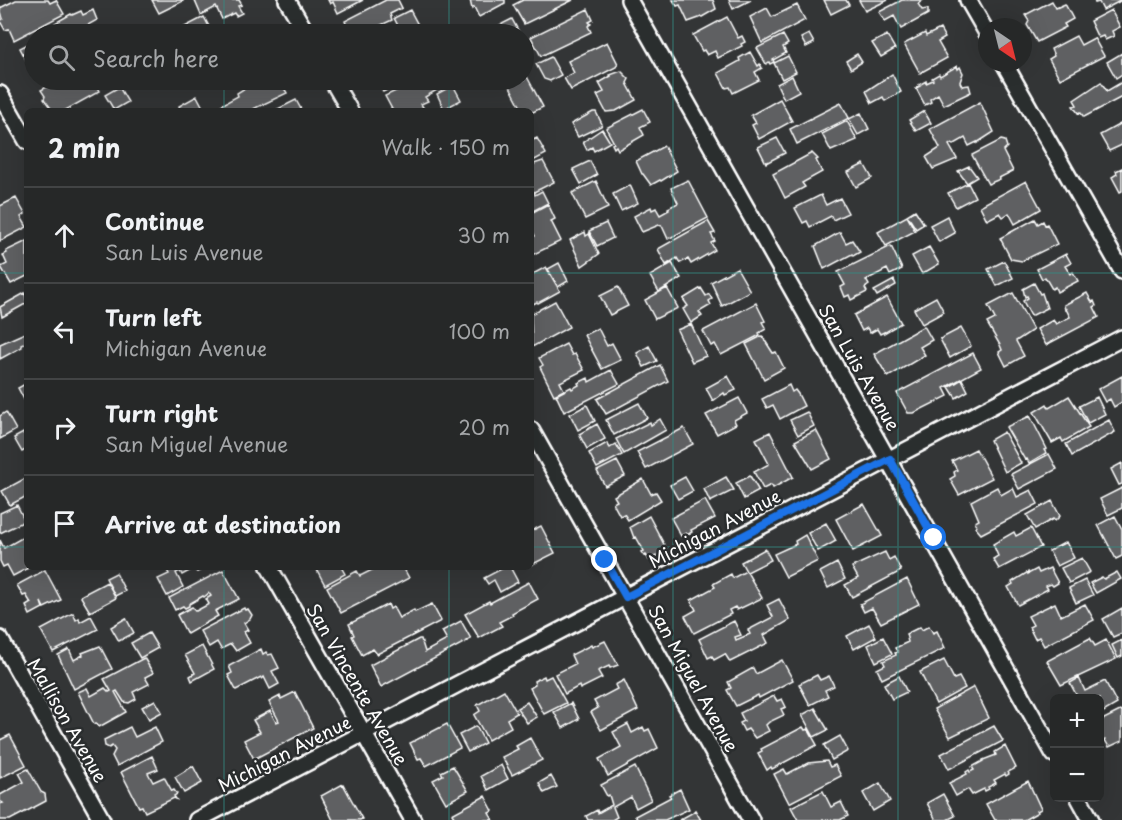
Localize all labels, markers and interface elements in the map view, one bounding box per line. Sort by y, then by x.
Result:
north arrow [978,18,1032,72]
search box [24,24,534,90]
icon: search [45,41,78,74]
text: Search here [93,41,219,74]
text: 2 min [48,128,121,167]
text: Walk · 150 m [381,132,510,162]
text: Continue [105,204,204,237]
icon: ahead [48,219,81,252]
text: 30 m [457,220,510,250]
text: San Luis Avenue [105,237,263,267]
street label: San Luis Avenue [813,299,907,436]
text: Turn left [105,300,202,333]
icon: left [48,315,81,348]
text: 100 m [449,316,510,346]
text: Michigan Avenue [105,333,267,363]
text: Turn right [105,396,218,429]
icon: right [48,411,81,444]
text: 20 m [458,412,510,442]
text: San Miguel Avenue [105,429,288,459]
street label: Michigan Avenue [643,482,785,574]
icon: arrive [48,507,81,540]
text: Arrive at destination [105,507,341,540]
route start [920,524,946,550]
route end [591,546,617,572]
street label: San Vincente Avenue [301,598,416,770]
street label: San Miguel Avenue [642,599,746,757]
street label: Mallison Avenue [21,653,115,787]
map controls [1050,694,1104,802]
button: + [1050,694,1104,748]
street label: Michigan Avenue [213,708,355,798]
button: − [1050,748,1104,802]

